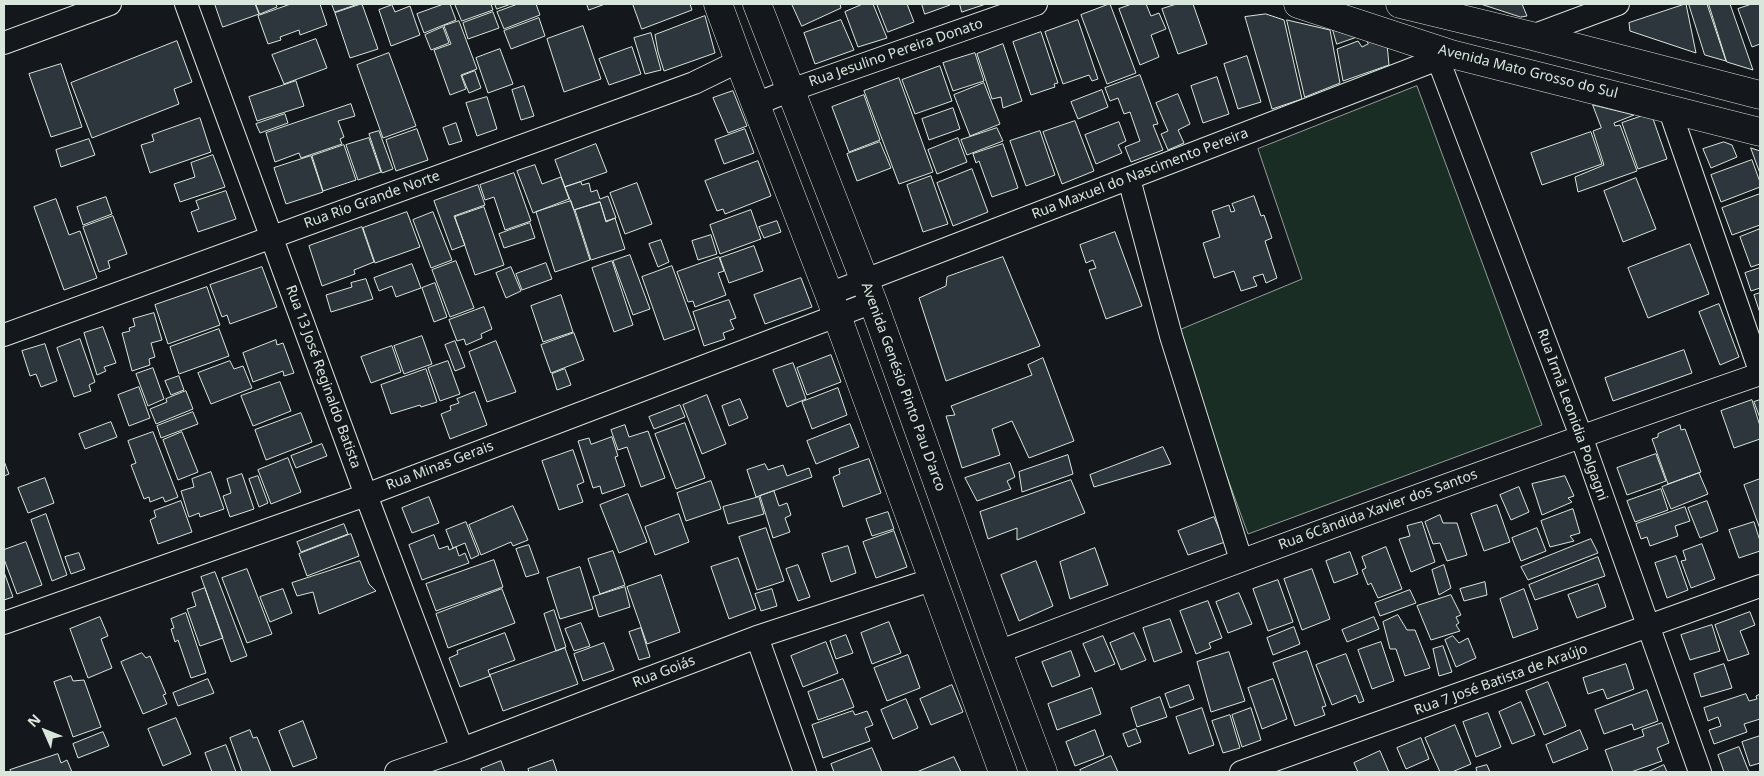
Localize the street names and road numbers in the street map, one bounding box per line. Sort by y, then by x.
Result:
street label: Rua Jesulino Pereira Donato [807,15,985,91]
street label: Avenida Mato Grosso do Sul [1437,42,1619,102]
street label: Rua Maxuel do Nascimento Pereira [1029,125,1251,223]
street label: Rua Rio Grande Norte [302,168,442,232]
street label: Avenida Genésio Pinto Pau D'arco [857,280,949,494]
street label: Rua 13 José Reginaldo Batista [282,283,364,471]
street label: Rua Irmã Leonidia Polgagni [1533,327,1611,503]
street label: Rua Minas Gerais [384,438,496,494]
street label: Rua 6Cândida Xavier dos Santos [1276,466,1480,554]
street label: Rua 7 José Batista de Araújo [1412,641,1590,719]
street label: Rua Goiás [630,652,698,692]

